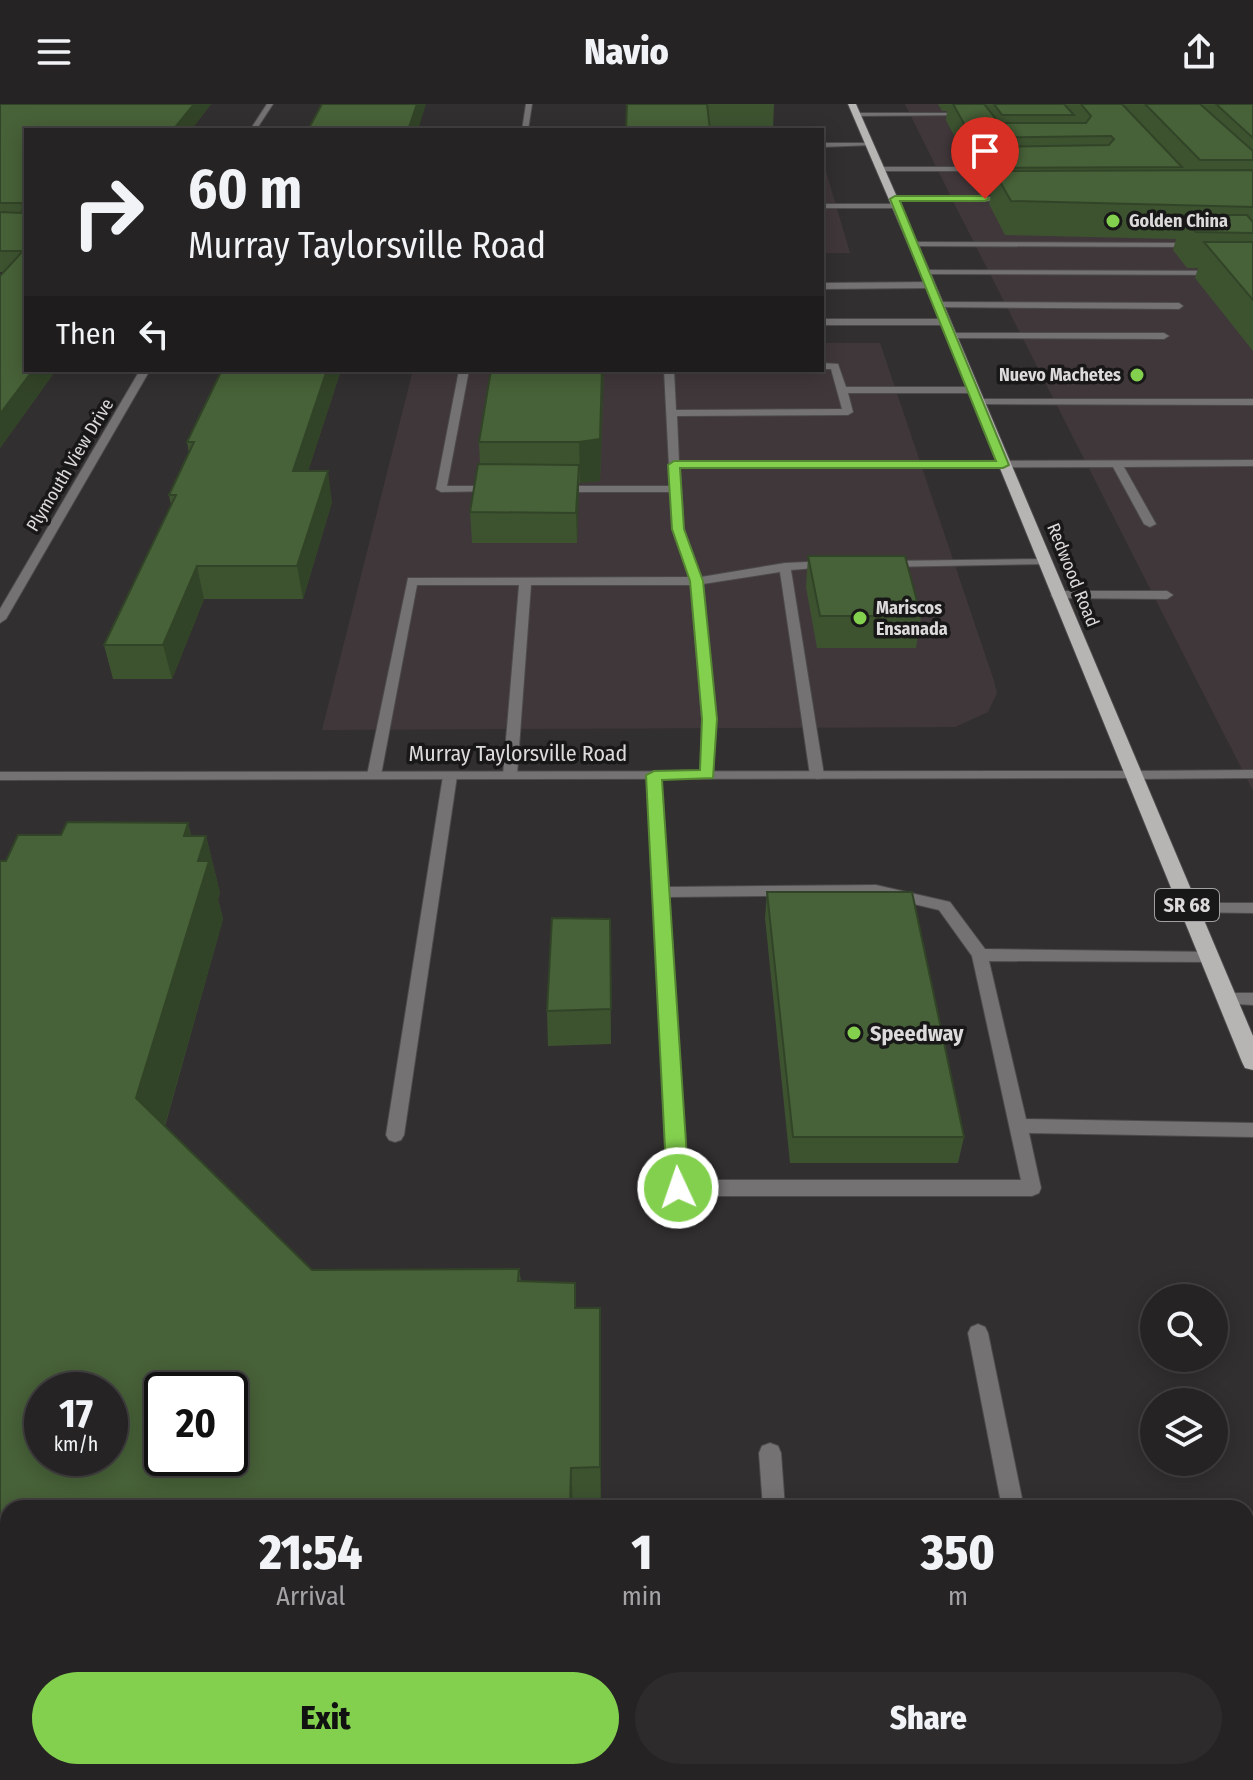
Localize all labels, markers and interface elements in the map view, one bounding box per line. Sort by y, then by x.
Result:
icon: menu [32,30,76,74]
text: Navio [584,30,669,74]
icon: share [1177,30,1221,74]
pin [951,117,1019,199]
icon: arrive [963,129,1007,173]
text: 60 m [188,156,302,223]
icon: right [56,160,160,264]
place label: Golden China [1129,210,1228,232]
marker: Golden China [1104,212,1122,230]
text: Murray Taylorsville Road [188,224,546,268]
icon: left [132,312,176,356]
text: Then [56,316,116,352]
place label: Nuevo Machetes [999,364,1121,386]
marker: Nuevo Machetes [1128,366,1146,384]
street label: Plymouth View Drive [22,395,118,535]
street label: Redwood Road [1042,520,1104,630]
place label: Mariscos Ensanada [876,597,948,640]
marker: Mariscos Ensanada [851,609,869,627]
street label: Murray Taylorsville Road [409,740,627,767]
road number: SR 68 [1155,889,1219,921]
place label: Speedway [870,1020,964,1047]
marker: Speedway [845,1024,863,1042]
position arrow [636,1146,720,1230]
map controls [1140,1284,1228,1476]
button: search [1140,1284,1228,1372]
speed limit sign: 20 [144,1372,248,1476]
button: layers [1140,1388,1228,1476]
text: 17 [59,1390,93,1438]
text: km/h [54,1432,98,1456]
text: 21:54 [259,1524,362,1582]
text: 1 [631,1524,652,1582]
text: 350 [921,1524,995,1582]
text: Arrival [276,1581,345,1612]
text: min [622,1581,662,1612]
text: m [948,1581,968,1612]
button: Exit [32,1672,619,1764]
button: Share [635,1672,1222,1764]

